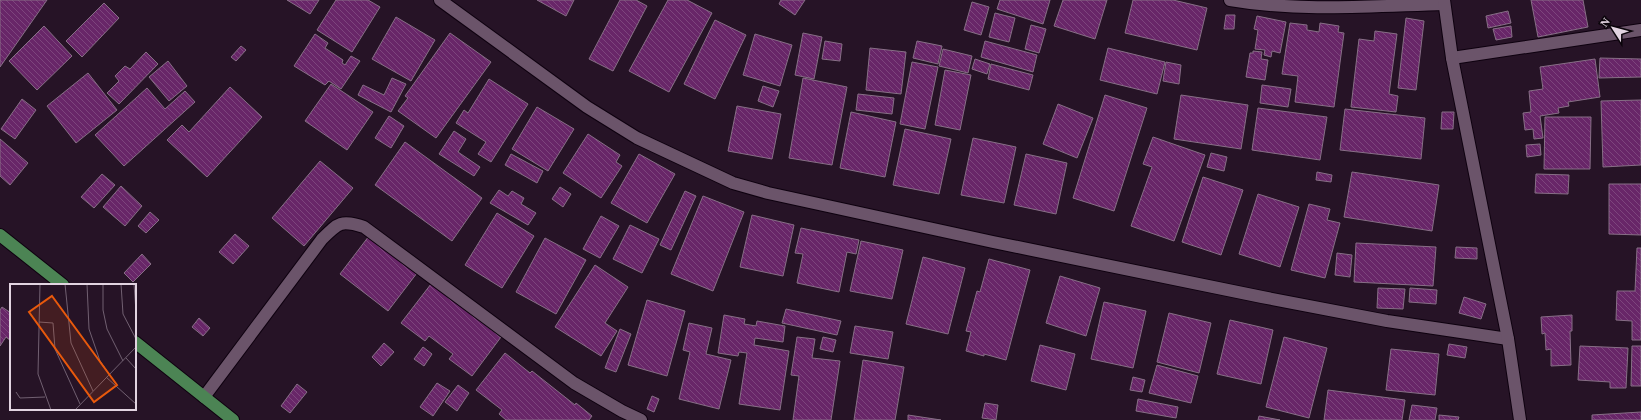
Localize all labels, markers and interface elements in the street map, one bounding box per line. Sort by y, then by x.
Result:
north arrow [1593,8,1633,48]
text: N [1598,15,1612,29]
inset map [10,284,136,410]

